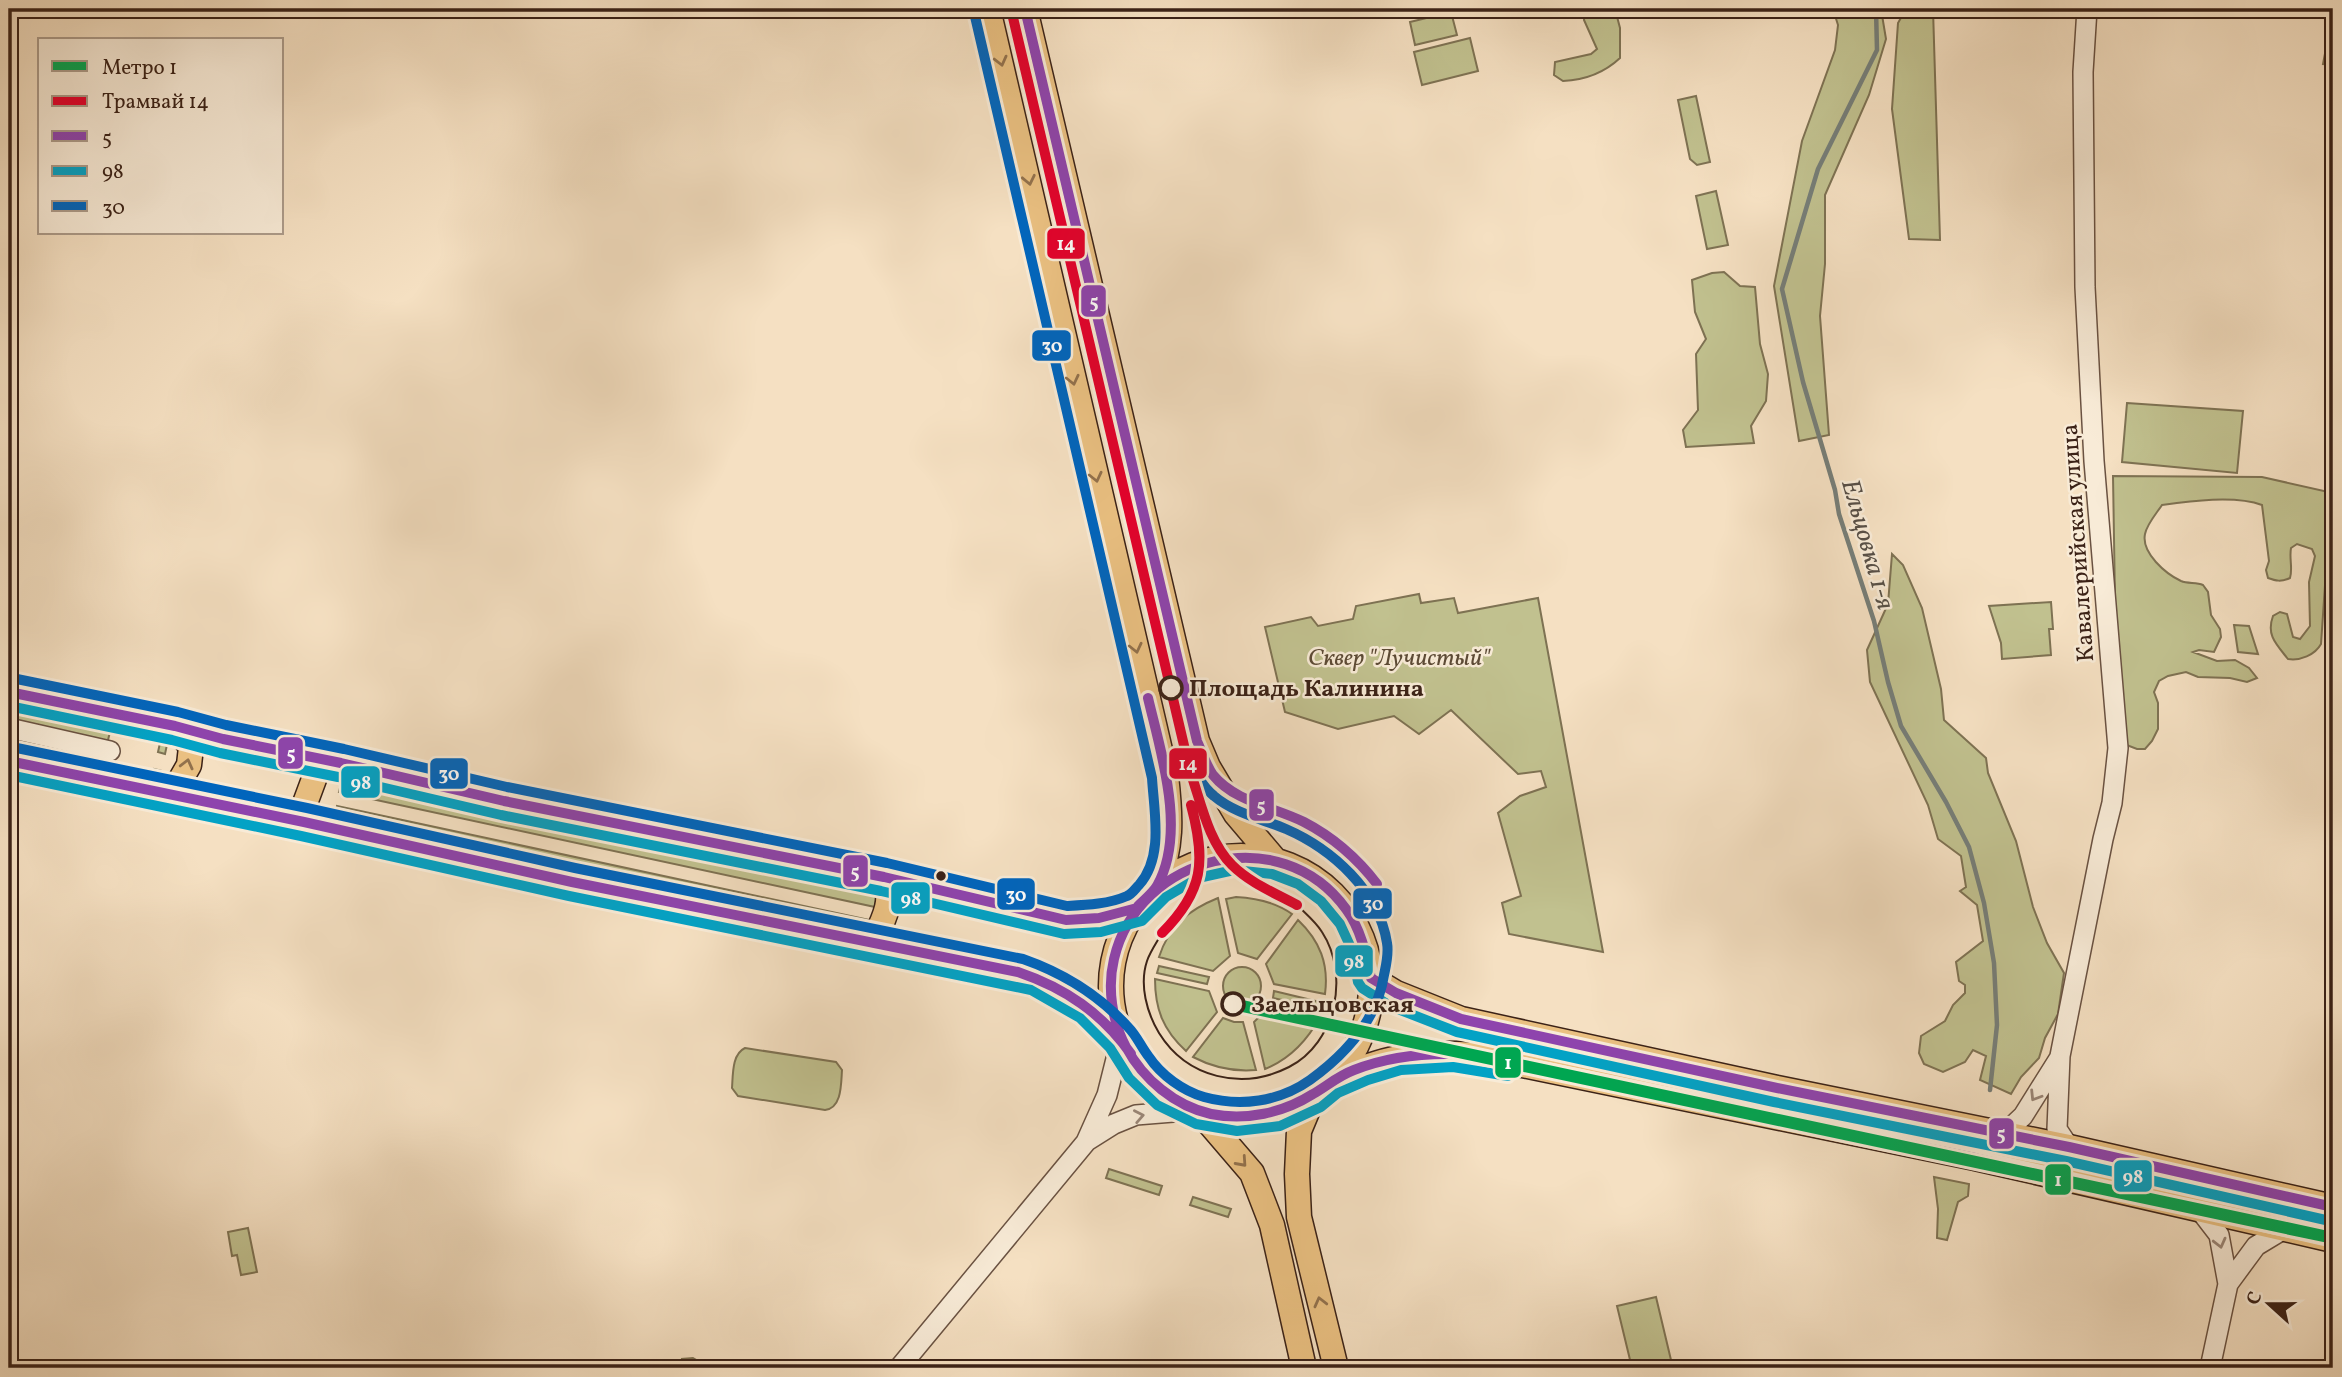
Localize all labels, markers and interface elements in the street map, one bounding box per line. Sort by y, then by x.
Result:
legend [38,38,284,234]
text: Метро 1 [102,54,177,83]
one-way arrow [993,55,1007,67]
text: Трамвай 14 [102,88,209,117]
text: 5 [102,124,112,153]
text: 98 [102,158,124,187]
one-way arrow [1020,174,1035,186]
text: 30 [102,194,125,223]
line badge: 14 [1046,227,1086,260]
text: 14 [1056,232,1076,258]
line badge: 5 [1080,284,1107,318]
text: 5 [1089,290,1099,316]
line badge: 30 [1031,329,1072,362]
text: 30 [1041,334,1063,360]
one-way arrow [1065,374,1079,386]
street label: Кавалерийская улица [2054,423,2104,663]
one-way arrow [1088,471,1102,483]
water label: Ельцовка 1-я [1831,475,1903,614]
one-way arrow [1128,642,1142,654]
park label: Сквер "Лучистый" [1308,642,1491,676]
place label: Площадь Калинина [1189,673,1424,707]
marker: Площадь Калинина [1159,676,1183,700]
line badge: 5 [277,736,304,770]
text: 5 [286,742,296,768]
line badge: 14 [1168,747,1208,780]
text: 14 [1178,752,1198,778]
line badge: 30 [429,757,469,790]
one-way arrow [179,758,193,770]
text: 30 [438,762,460,788]
line badge: 98 [340,765,381,799]
text: 98 [351,771,371,797]
line badge: 5 [1248,788,1275,822]
text: 5 [1256,794,1266,820]
line badge: 5 [842,854,869,888]
text: 5 [850,860,860,886]
unlabelled marker [934,869,948,883]
line badge: 30 [996,877,1036,911]
line badge: 98 [890,881,931,915]
text: 30 [1005,883,1027,909]
text: 98 [901,887,921,913]
line badge: 30 [1352,887,1393,920]
text: 30 [1362,892,1384,918]
line badge: 98 [1334,944,1374,978]
text: 98 [1344,950,1364,976]
place label: Заельцовская [1251,989,1414,1023]
marker: Заельцовская [1221,992,1245,1016]
line badge: 1 [1494,1046,1522,1079]
text: 1 [1504,1051,1512,1077]
one-way arrow [2030,1089,2043,1102]
one-way arrow [1133,1110,1145,1125]
line badge: 5 [1988,1117,2015,1150]
text: 5 [1996,1122,2006,1148]
one-way arrow [1234,1154,1246,1167]
line badge: 98 [2113,1159,2153,1193]
line badge: 1 [2044,1163,2072,1196]
text: 98 [2123,1165,2143,1191]
text: 1 [2054,1168,2062,1194]
one-way arrow [2212,1237,2226,1249]
north arrow [2234,1268,2304,1338]
text: С [2241,1288,2269,1309]
one-way arrow [1313,1296,1328,1308]

